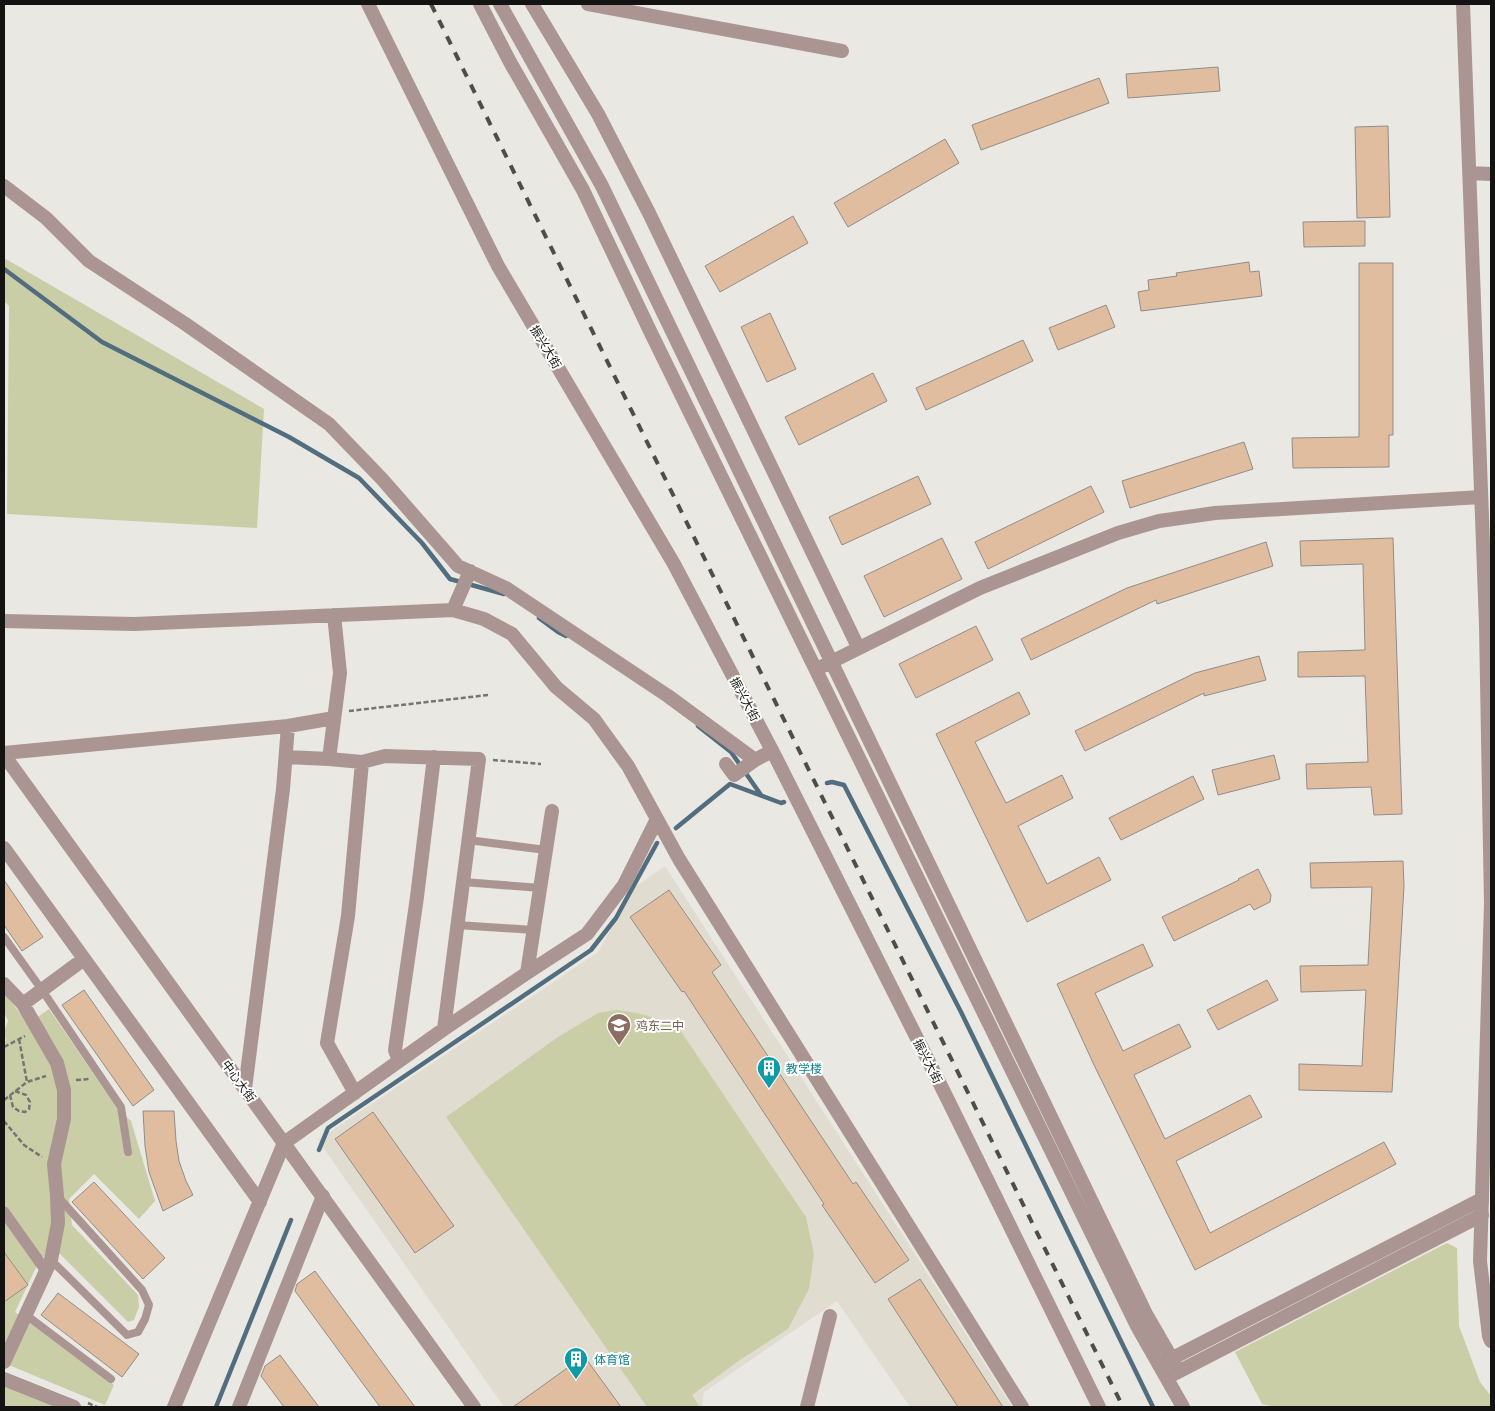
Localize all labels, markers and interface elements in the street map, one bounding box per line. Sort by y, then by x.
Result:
street label: 振兴大街 [527,323,565,371]
street label: 振兴大街 [727,674,763,724]
school or university icon: 鸡东二中 [606,1012,632,1046]
place label: 鸡东二中 [636,1018,684,1033]
street label: 振兴大街 [910,1036,946,1086]
building icon: 教学楼 [756,1055,782,1089]
street label: 中心大街 [219,1057,259,1105]
place label: 教学楼 [786,1061,822,1076]
building icon: 体育馆 [563,1346,589,1380]
place label: 体育馆 [594,1352,630,1367]

